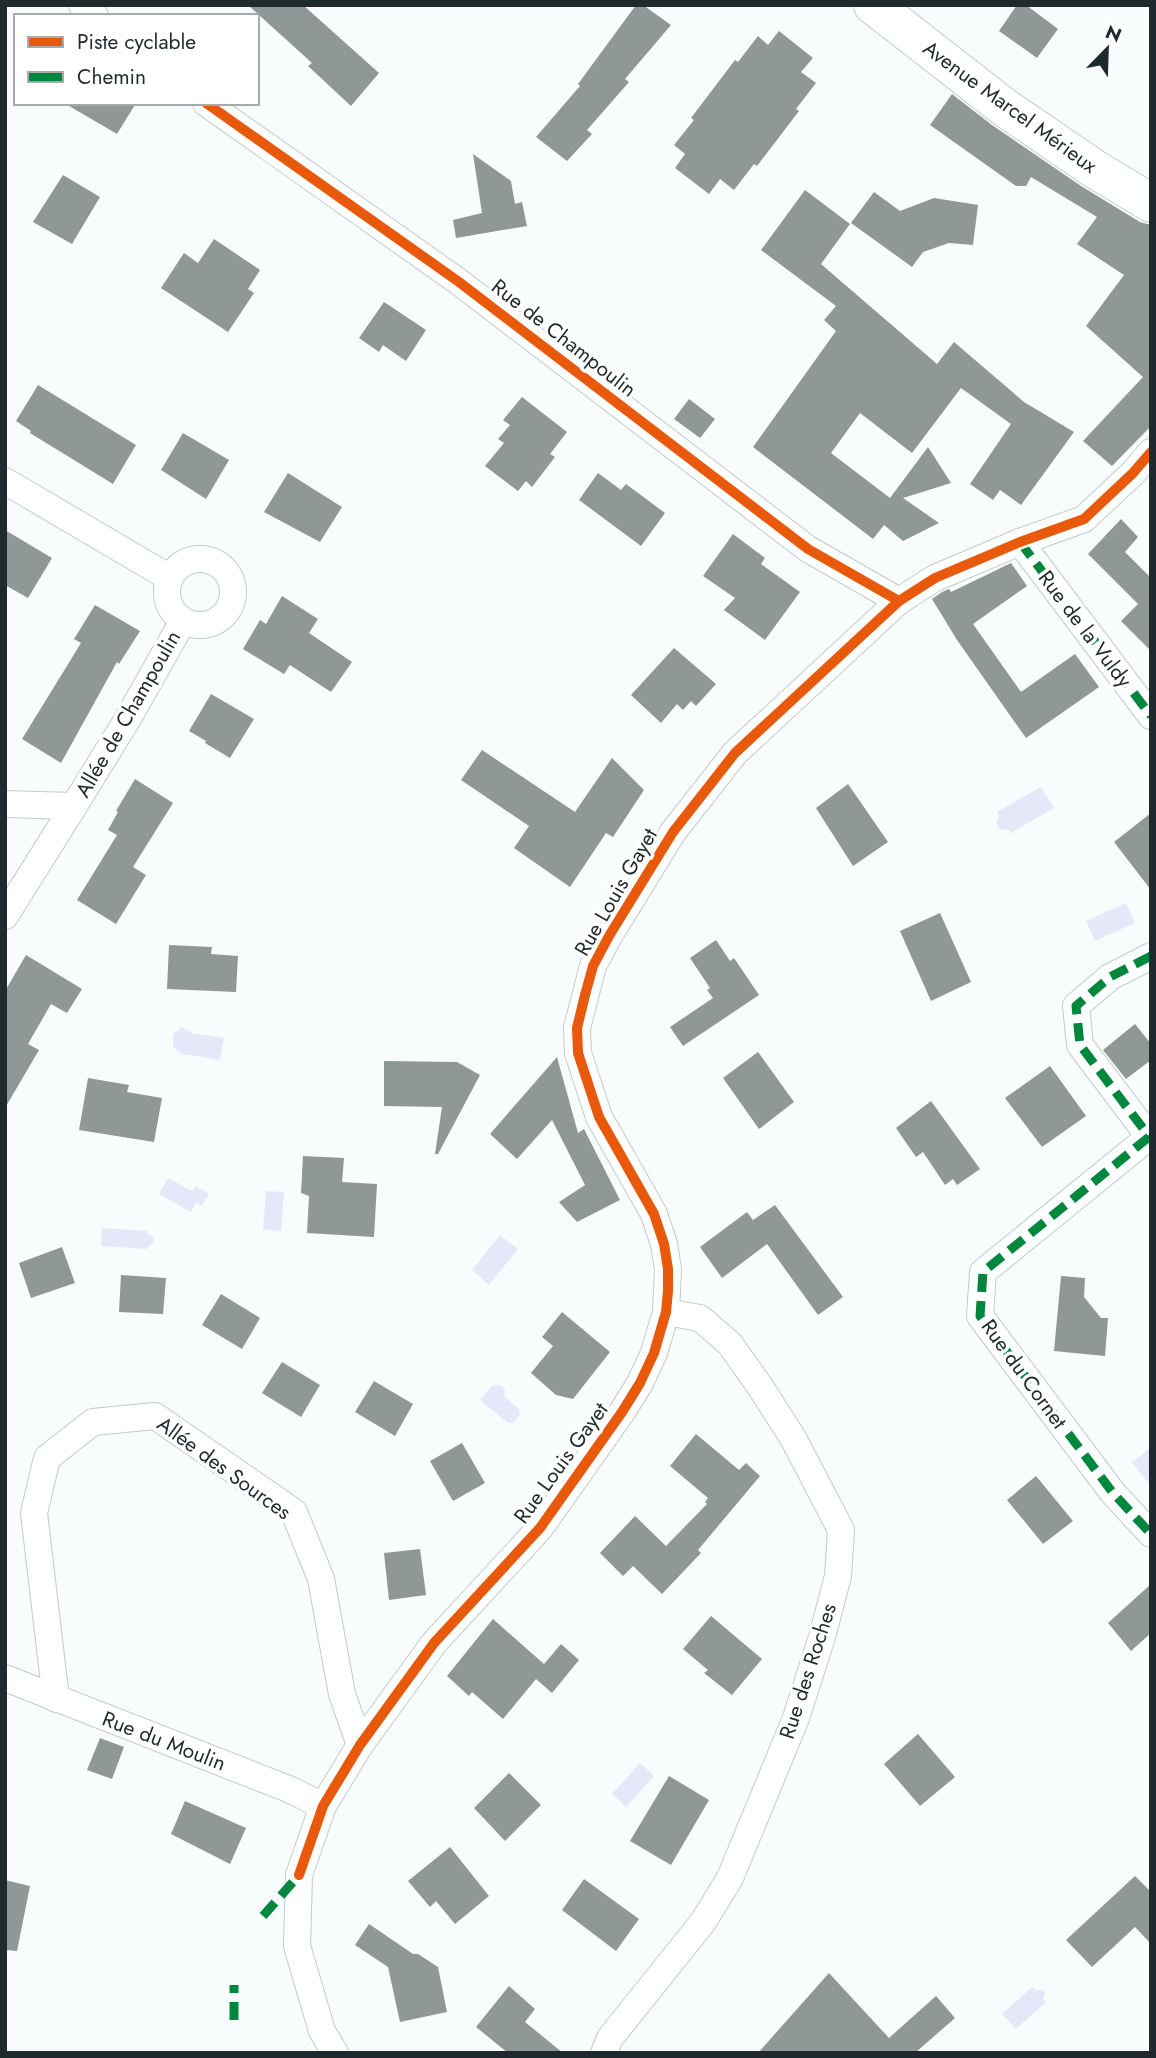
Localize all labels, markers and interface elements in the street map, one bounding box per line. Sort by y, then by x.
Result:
legend [14,14,259,105]
north arrow [1072,14,1142,84]
text: N [1101,18,1126,49]
text: Piste cyclable [77,27,196,57]
street label: Avenue Marcel Mérieux [917,33,1103,181]
text: Chemin [77,62,146,92]
street label: Rue de Champoulin [485,272,643,404]
street label: Rue de la Vuldy [1031,564,1139,694]
street label: Allée de Champoulin [68,625,188,803]
street label: Rue Louis Gayet [567,823,665,961]
street label: Rue du Cornet [974,1313,1074,1435]
street label: Rue Louis Gayet [507,1396,615,1530]
street label: Allée des Sources [151,1409,297,1527]
street label: Rue des Roches [772,1599,844,1743]
street label: Rue du Moulin [98,1704,230,1778]

